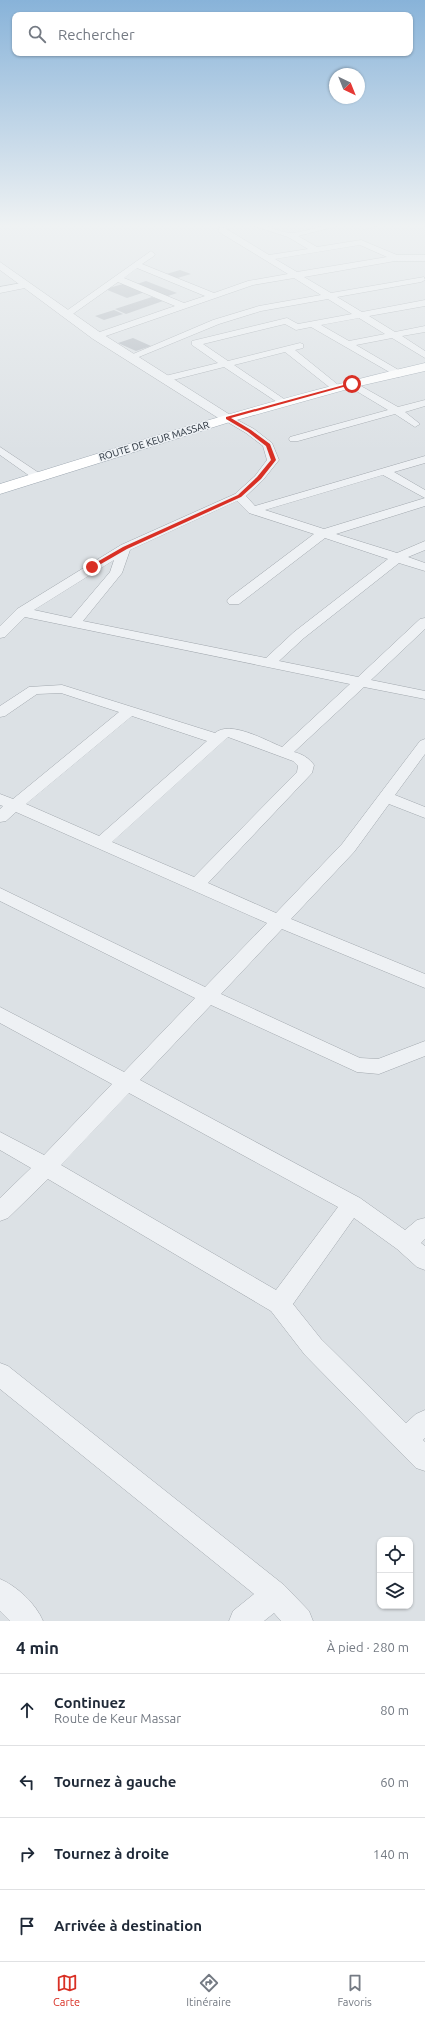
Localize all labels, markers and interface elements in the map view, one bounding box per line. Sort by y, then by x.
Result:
search box [12,12,413,56]
icon: search [26,23,48,45]
text: Rechercher [58,26,135,43]
north arrow [329,68,365,104]
route start [343,375,361,393]
street label: ROUTE DE KEUR MASSAR [98,419,210,463]
route end [83,558,101,576]
map controls [377,1537,413,1609]
button: locate [377,1537,413,1573]
button: layers [377,1573,413,1609]
text: 4 min [16,1638,59,1657]
text: À pied · 280 m [327,1640,409,1654]
text: Continuez [54,1694,125,1711]
icon: ahead [16,1699,38,1721]
text: 80 m [380,1703,409,1717]
text: Route de Keur Massar [54,1711,181,1725]
icon: left [16,1771,38,1793]
text: Tournez à gauche [54,1773,177,1790]
text: 60 m [380,1775,409,1789]
icon: right [16,1843,38,1865]
text: Tournez à droite [54,1845,169,1862]
text: 140 m [373,1847,409,1861]
icon: arrive [16,1915,38,1937]
text: Arrivée à destination [54,1917,202,1934]
tab: Carte [53,1972,80,2008]
tab: Itinéraire [186,1972,231,2008]
tab: Favoris [337,1972,372,2008]

